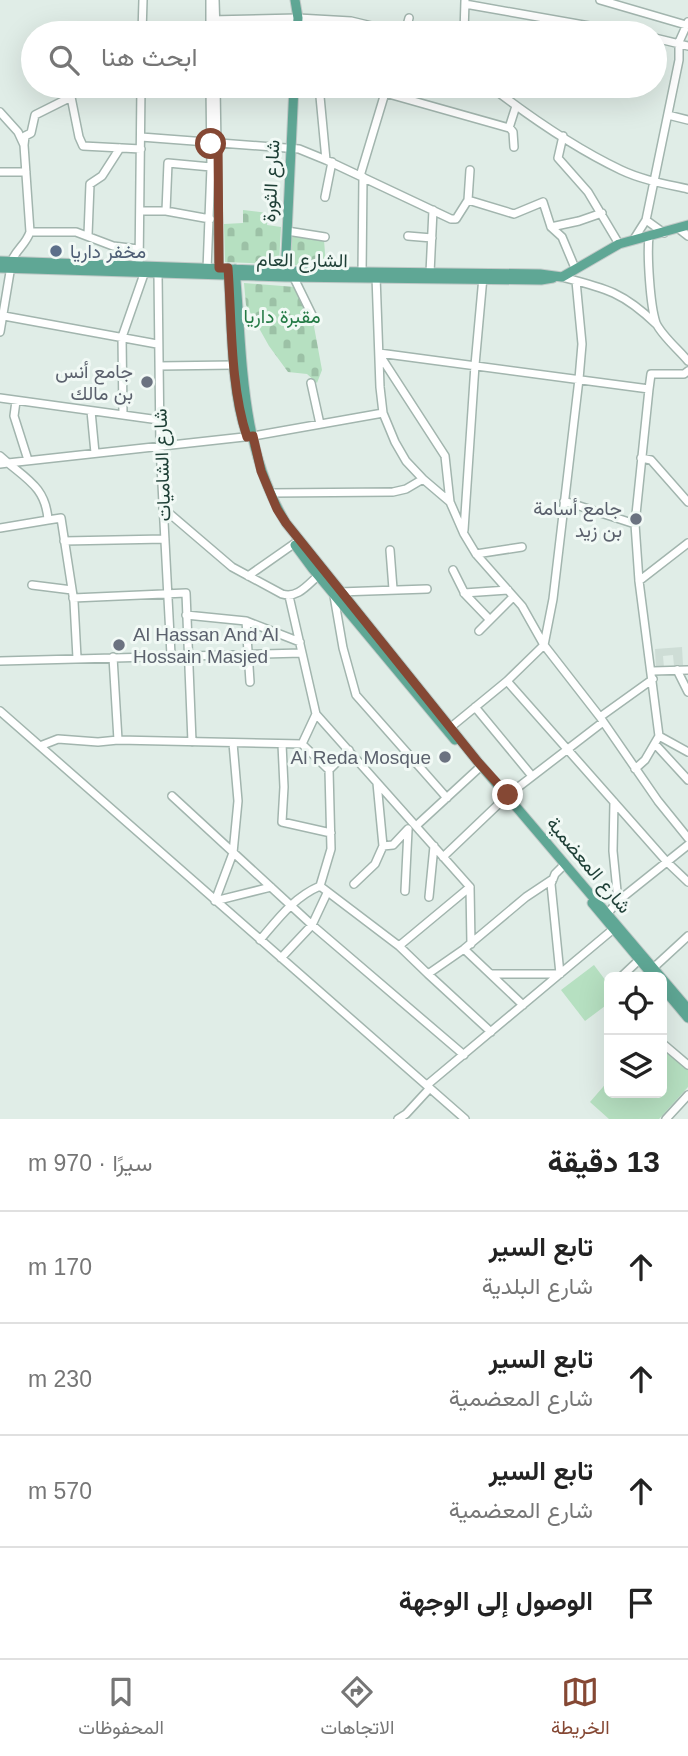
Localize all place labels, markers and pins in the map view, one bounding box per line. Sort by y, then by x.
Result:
place label: مخفر داريا [70,241,146,263]
marker: مخفر داريا [48,243,64,259]
place label: جامع أنس بن مالك [55,361,133,405]
marker: جامع أنس بن مالك [139,374,155,390]
place label: جامع أسامة بن زيد [533,498,622,542]
marker: جامع أسامة بن زيد [628,511,644,527]
place label: Al Hassan And Al Hossain Masjed [133,624,279,667]
marker: Al Hassan And Al Hossain Masjed [111,637,127,653]
place label: Al Reda Mosque [291,747,431,768]
marker: Al Reda Mosque [437,749,453,765]

